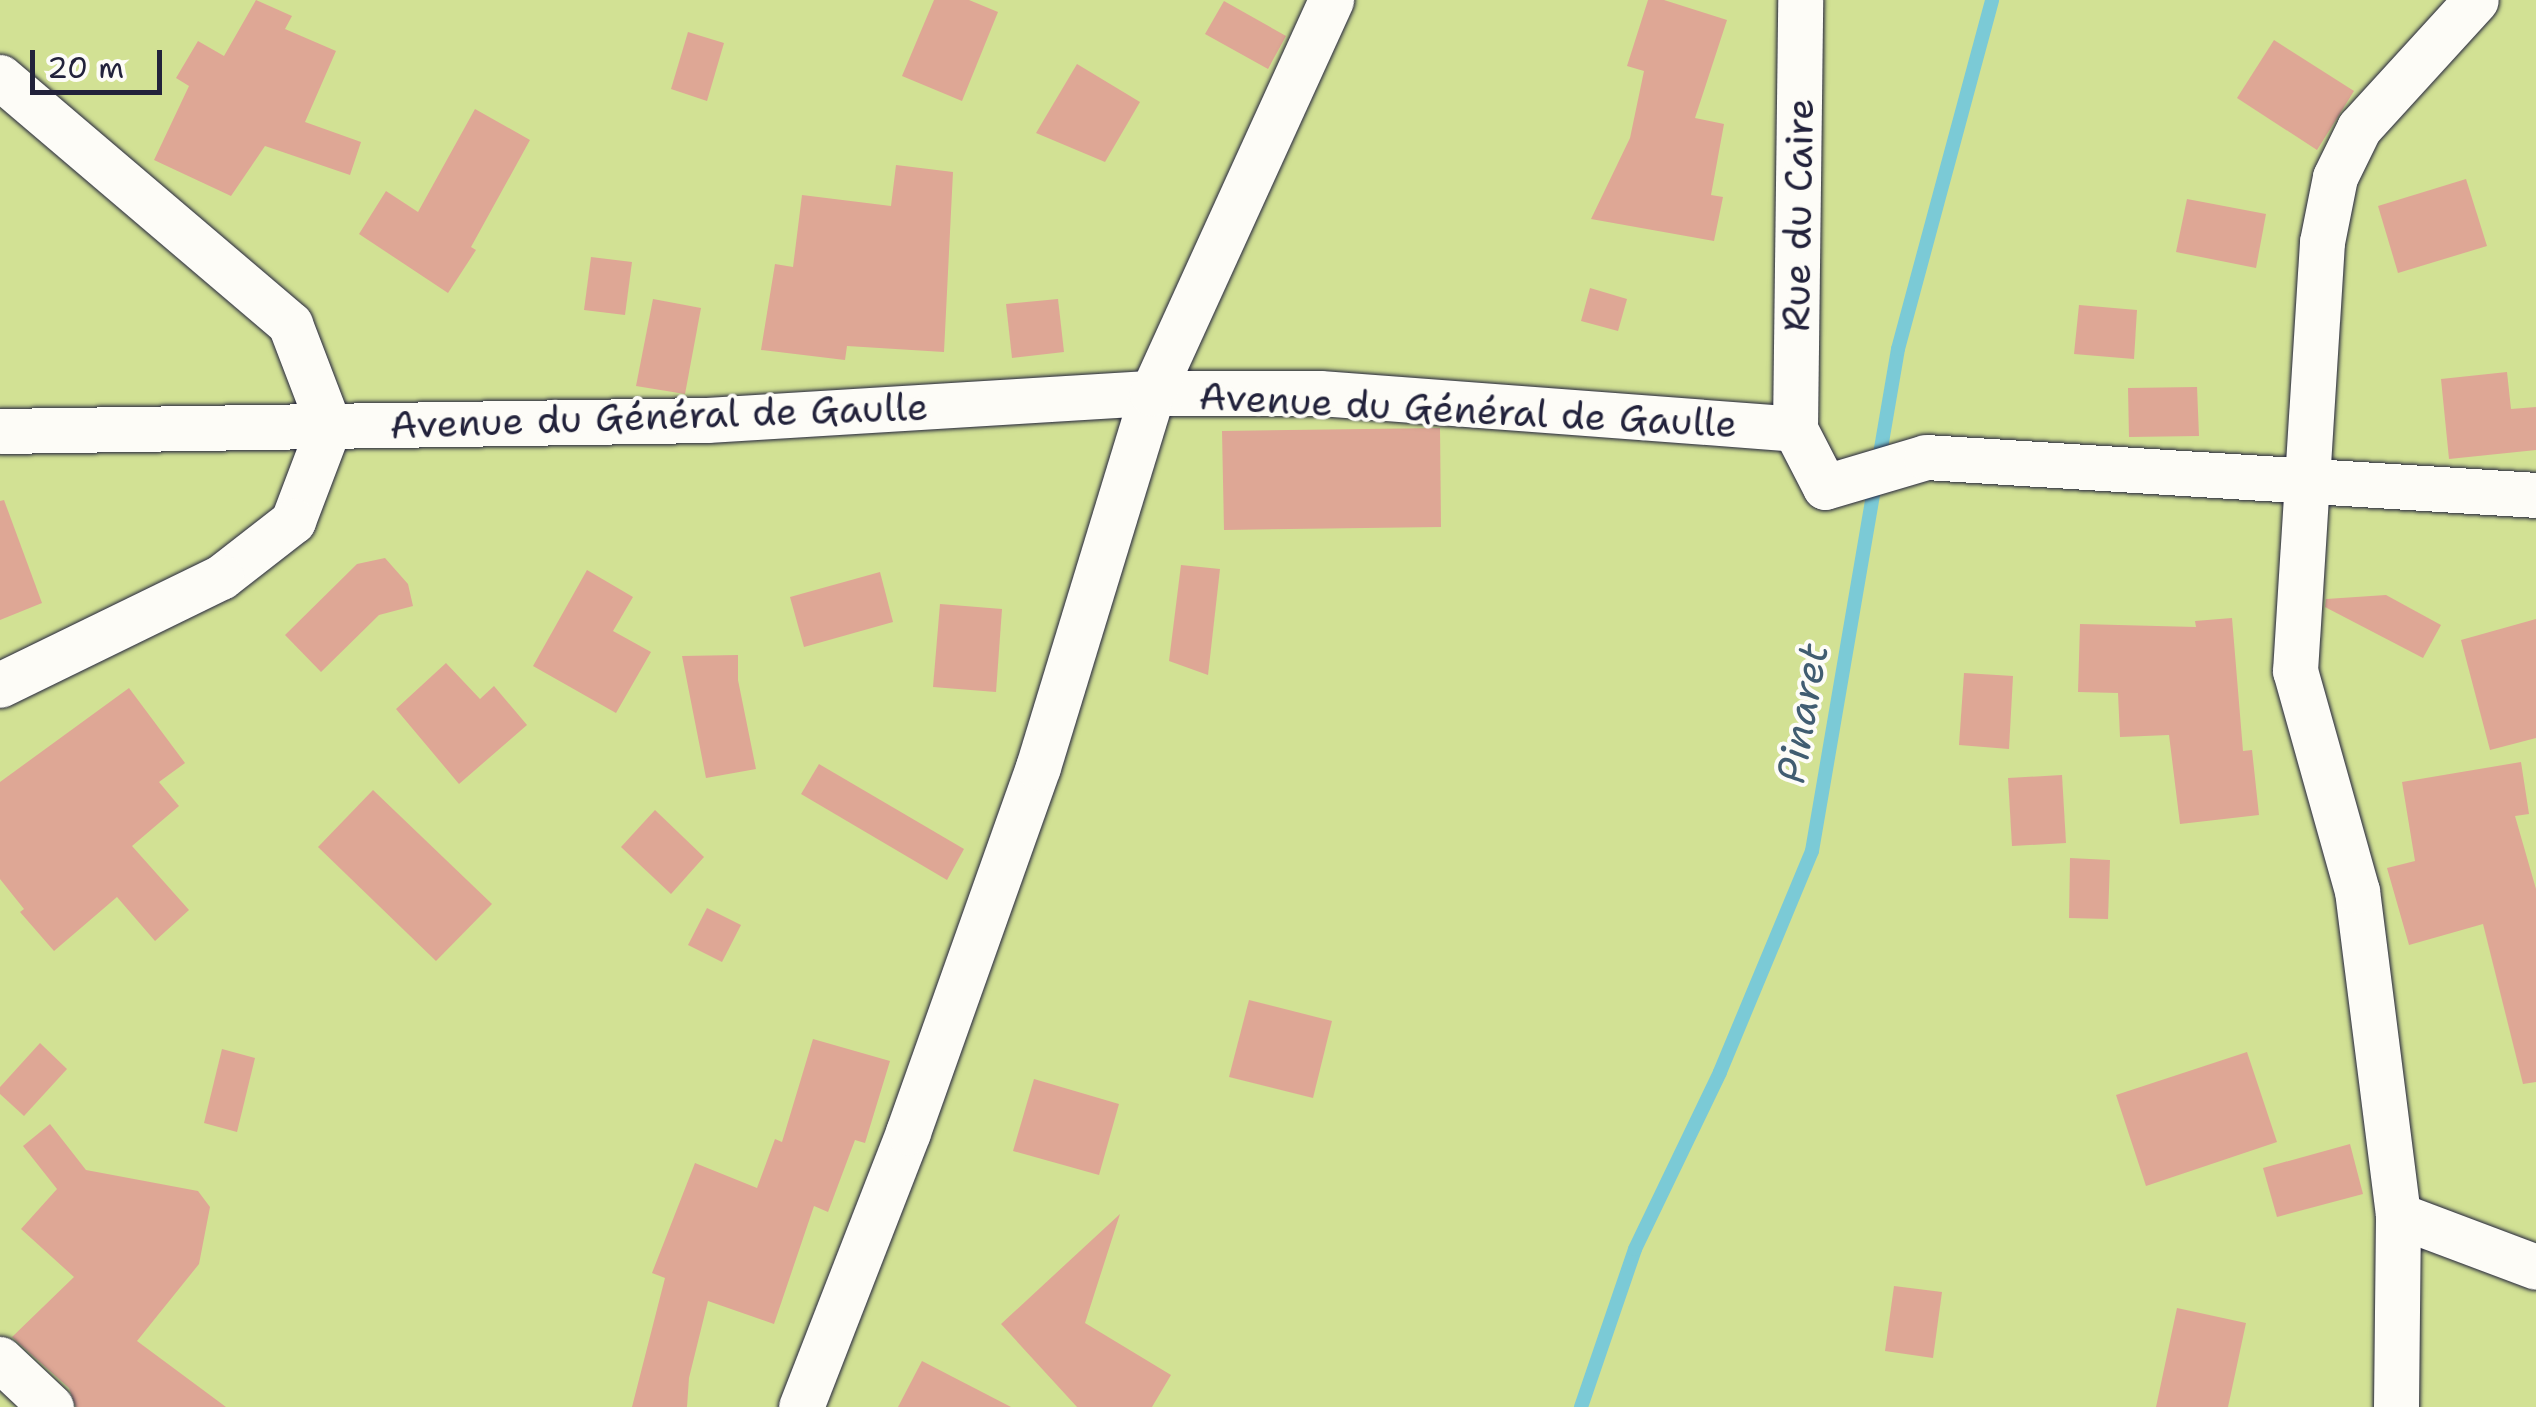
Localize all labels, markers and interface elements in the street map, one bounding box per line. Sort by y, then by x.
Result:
scale bar [35,30,168,92]
text: 20 m [47,47,124,88]
street label: Rue du Caire [1773,98,1823,332]
street label: Avenue du Général de Gaulle [1198,373,1738,447]
street label: Avenue du Général de Gaulle [389,384,929,448]
water label: Pinaret [1766,640,1838,786]

